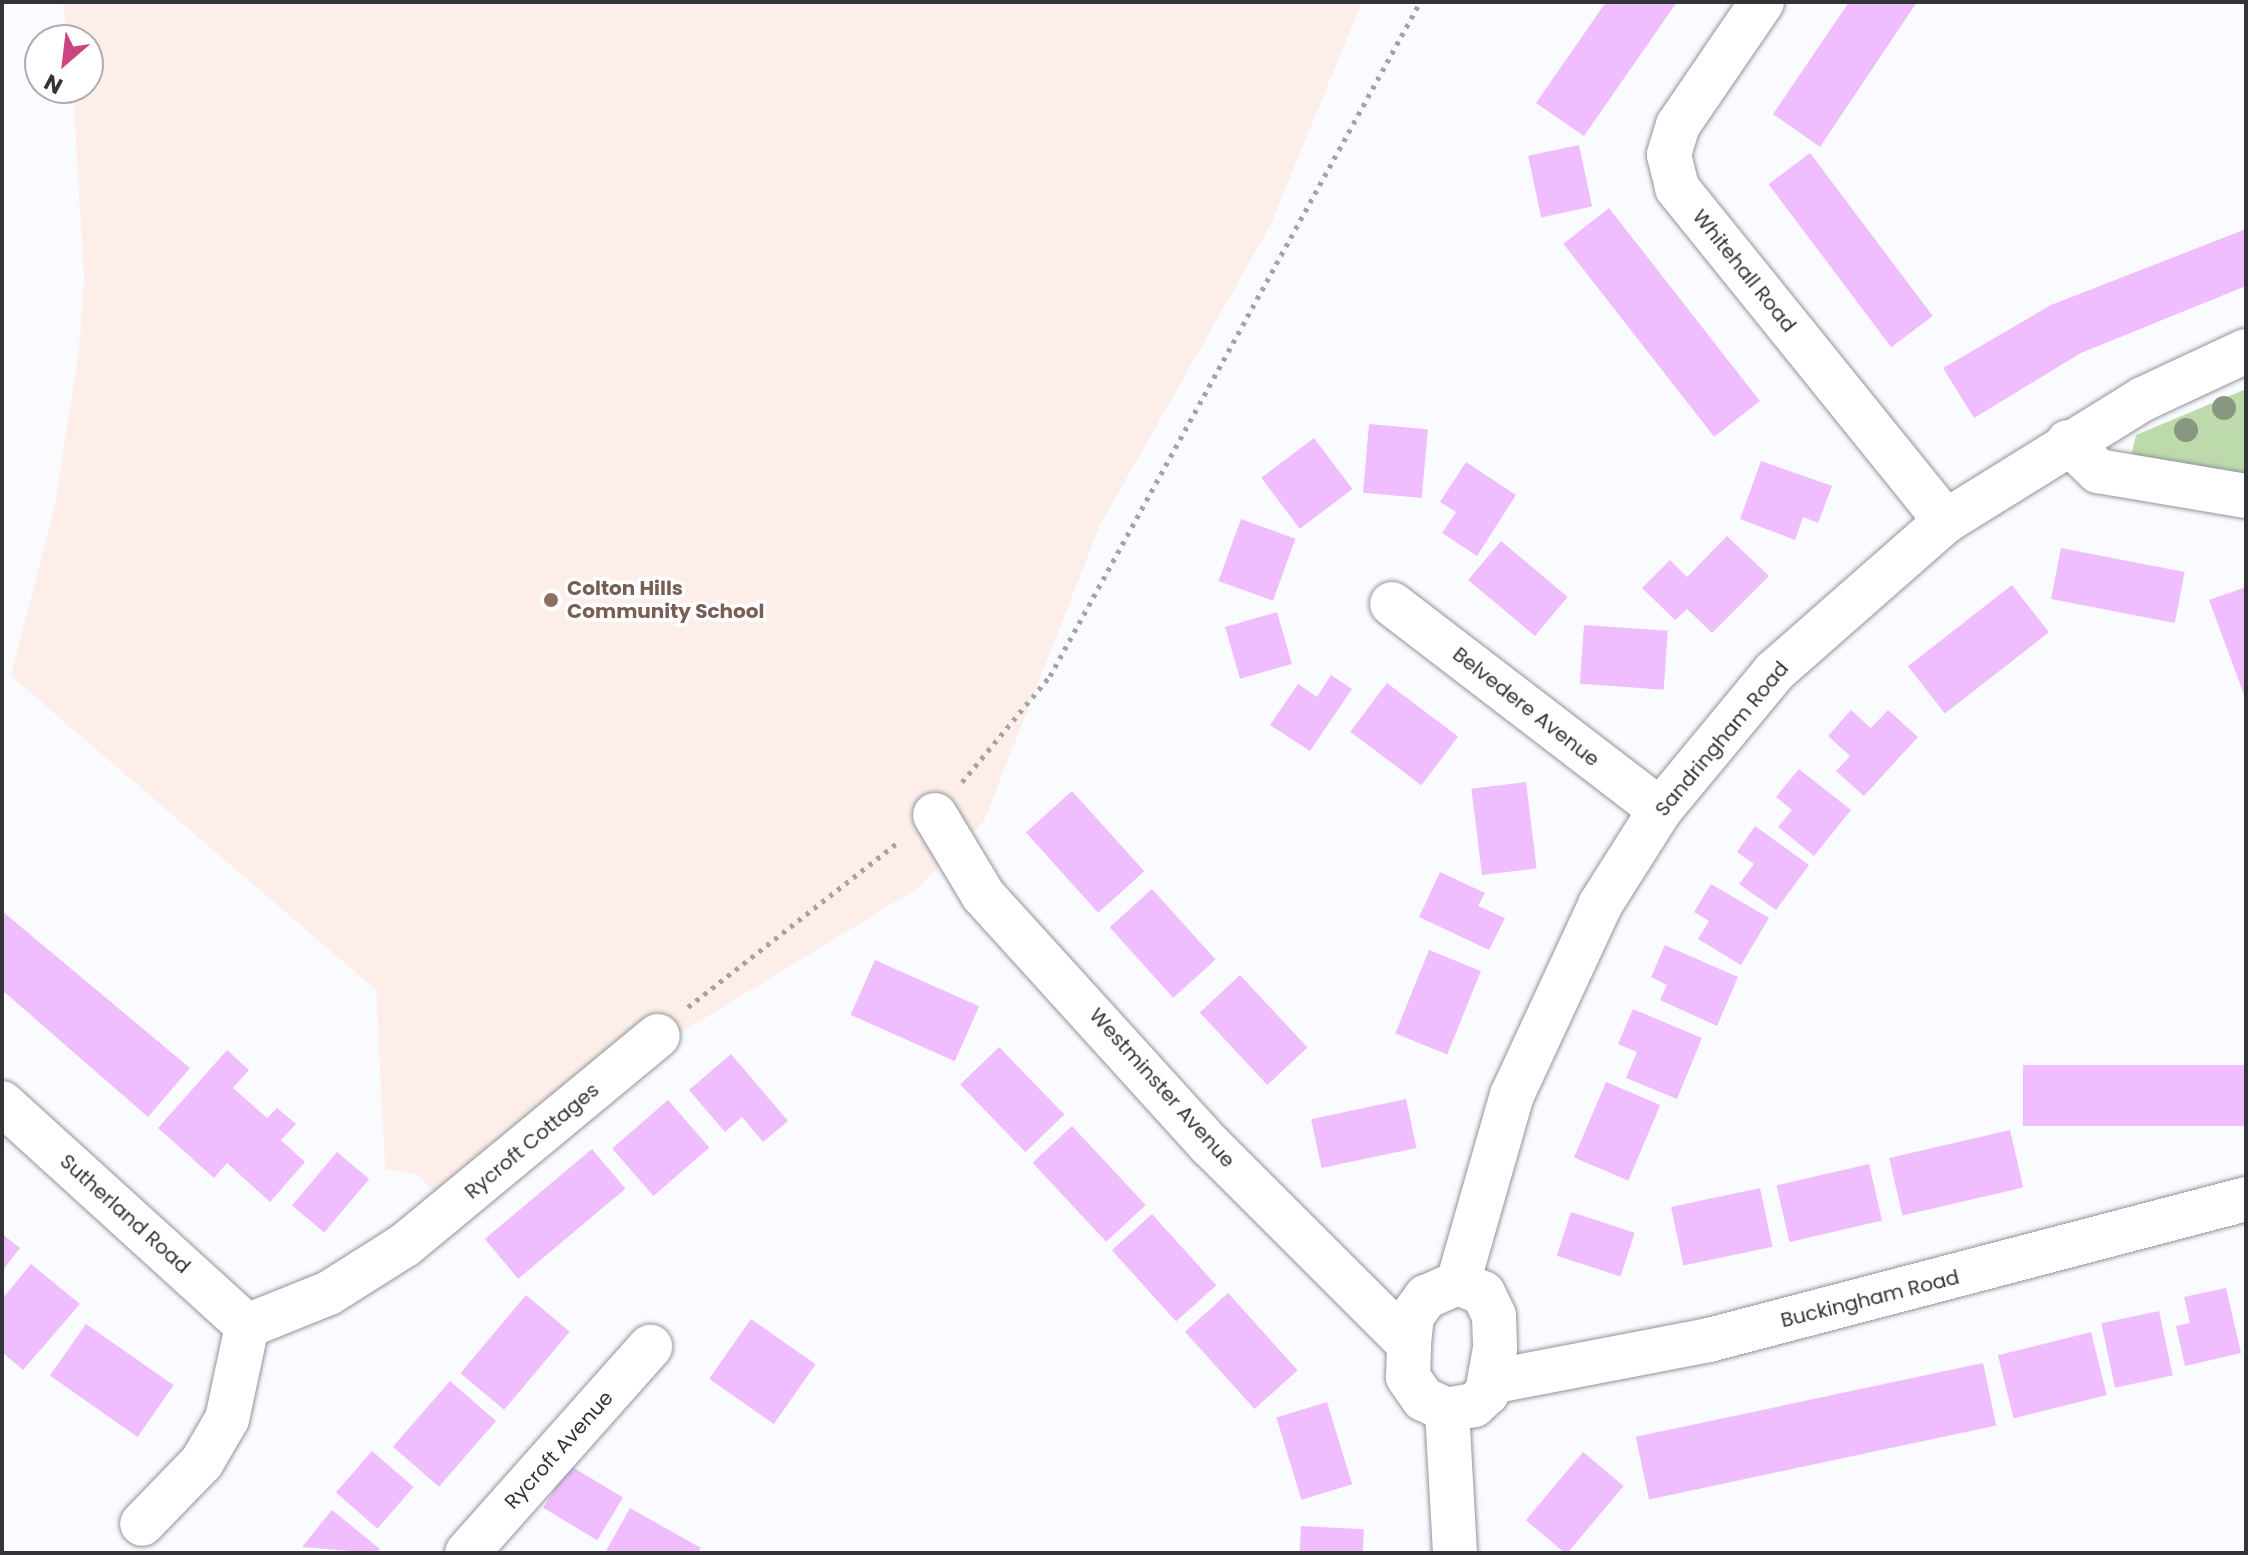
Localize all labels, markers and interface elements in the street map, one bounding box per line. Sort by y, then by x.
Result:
north arrow [24,24,104,104]
text: N [39,66,68,101]
street label: Whitehall Road [1687,205,1801,337]
place label: Colton Hills Community School [567,576,764,623]
marker: Colton Hills Community School [542,591,560,609]
street label: Belvedere Avenue [1448,642,1604,772]
street label: Sandringham Road [1650,657,1794,821]
street label: Westminster Avenue [1084,1003,1240,1173]
street label: Rycroft Cottages [460,1078,604,1204]
street label: Sutherland Road [55,1149,195,1279]
street label: Buckingham Road [1778,1265,1962,1333]
street label: Rycroft Avenue [500,1386,618,1514]

